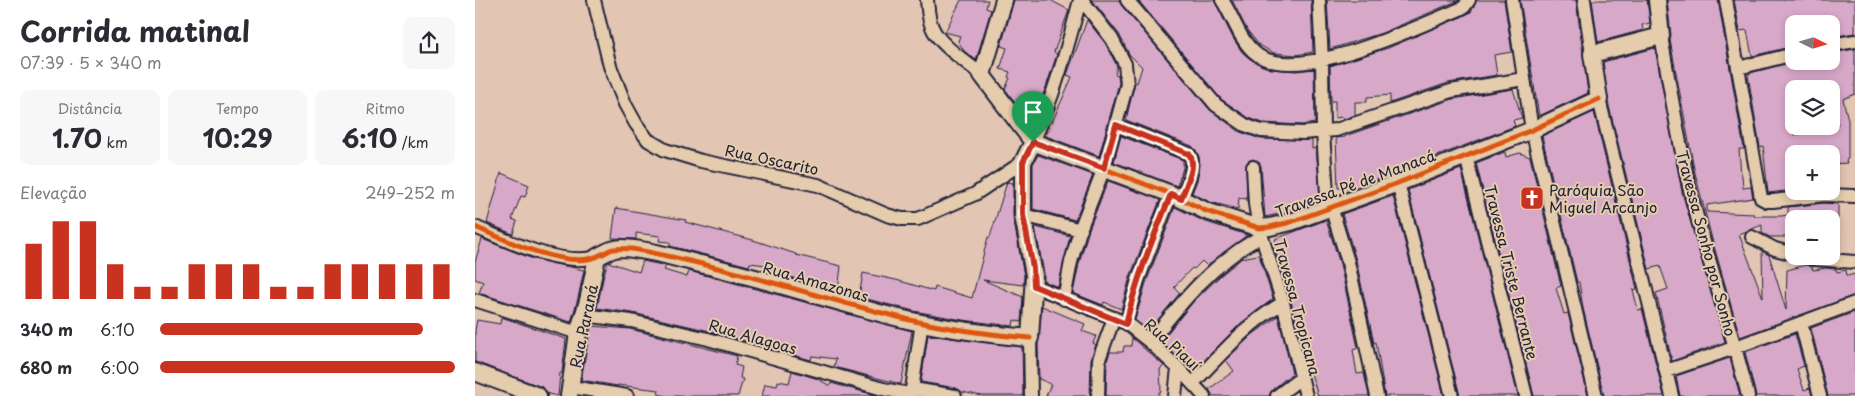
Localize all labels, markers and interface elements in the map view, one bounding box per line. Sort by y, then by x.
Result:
text: Corrida matinal [20,9,250,52]
north arrow [1785,15,1840,70]
map controls [1785,15,1840,265]
button: share [403,17,455,69]
text: 07:39 · 5 × 340 m [20,50,162,74]
button: layers [1785,80,1840,135]
pin [1012,91,1054,142]
text: Distância [58,98,122,119]
text: Tempo [216,98,259,119]
text: Ritmo [365,98,405,119]
icon: arrive [1019,98,1047,126]
text: 1.70 [52,119,102,157]
text: 10:29 [202,119,273,157]
text: 6:10 [342,119,397,157]
text: km [102,132,128,153]
text: /km [397,132,429,153]
street label: Rua Oscarito [723,138,821,180]
street label: Travessa Pé de Manacá [1272,143,1439,223]
button: + [1785,145,1840,200]
street label: Travessa Sonho por Sonho [1671,148,1743,338]
place label: Paróquia São Miguel Arcanjo [1549,178,1657,218]
text: Elevação [20,180,87,204]
text: 249–252 m [365,180,455,204]
street label: Travessa Triste Berrante [1479,182,1545,362]
church icon: Paróquia São Miguel Arcanjo [1519,185,1545,211]
button: − [1785,210,1840,265]
street label: Travessa Tropicana [1269,236,1328,379]
street label: Rua Amazonas [760,255,872,307]
street label: Rua Paraná [563,282,603,370]
street label: Rua Alagoas [706,312,800,360]
street label: Rua Piauí [1140,312,1207,376]
text: 340 m [20,317,73,341]
text: 6:10 [100,317,135,341]
text: 680 m [20,355,72,379]
text: 6:00 [100,355,139,379]

